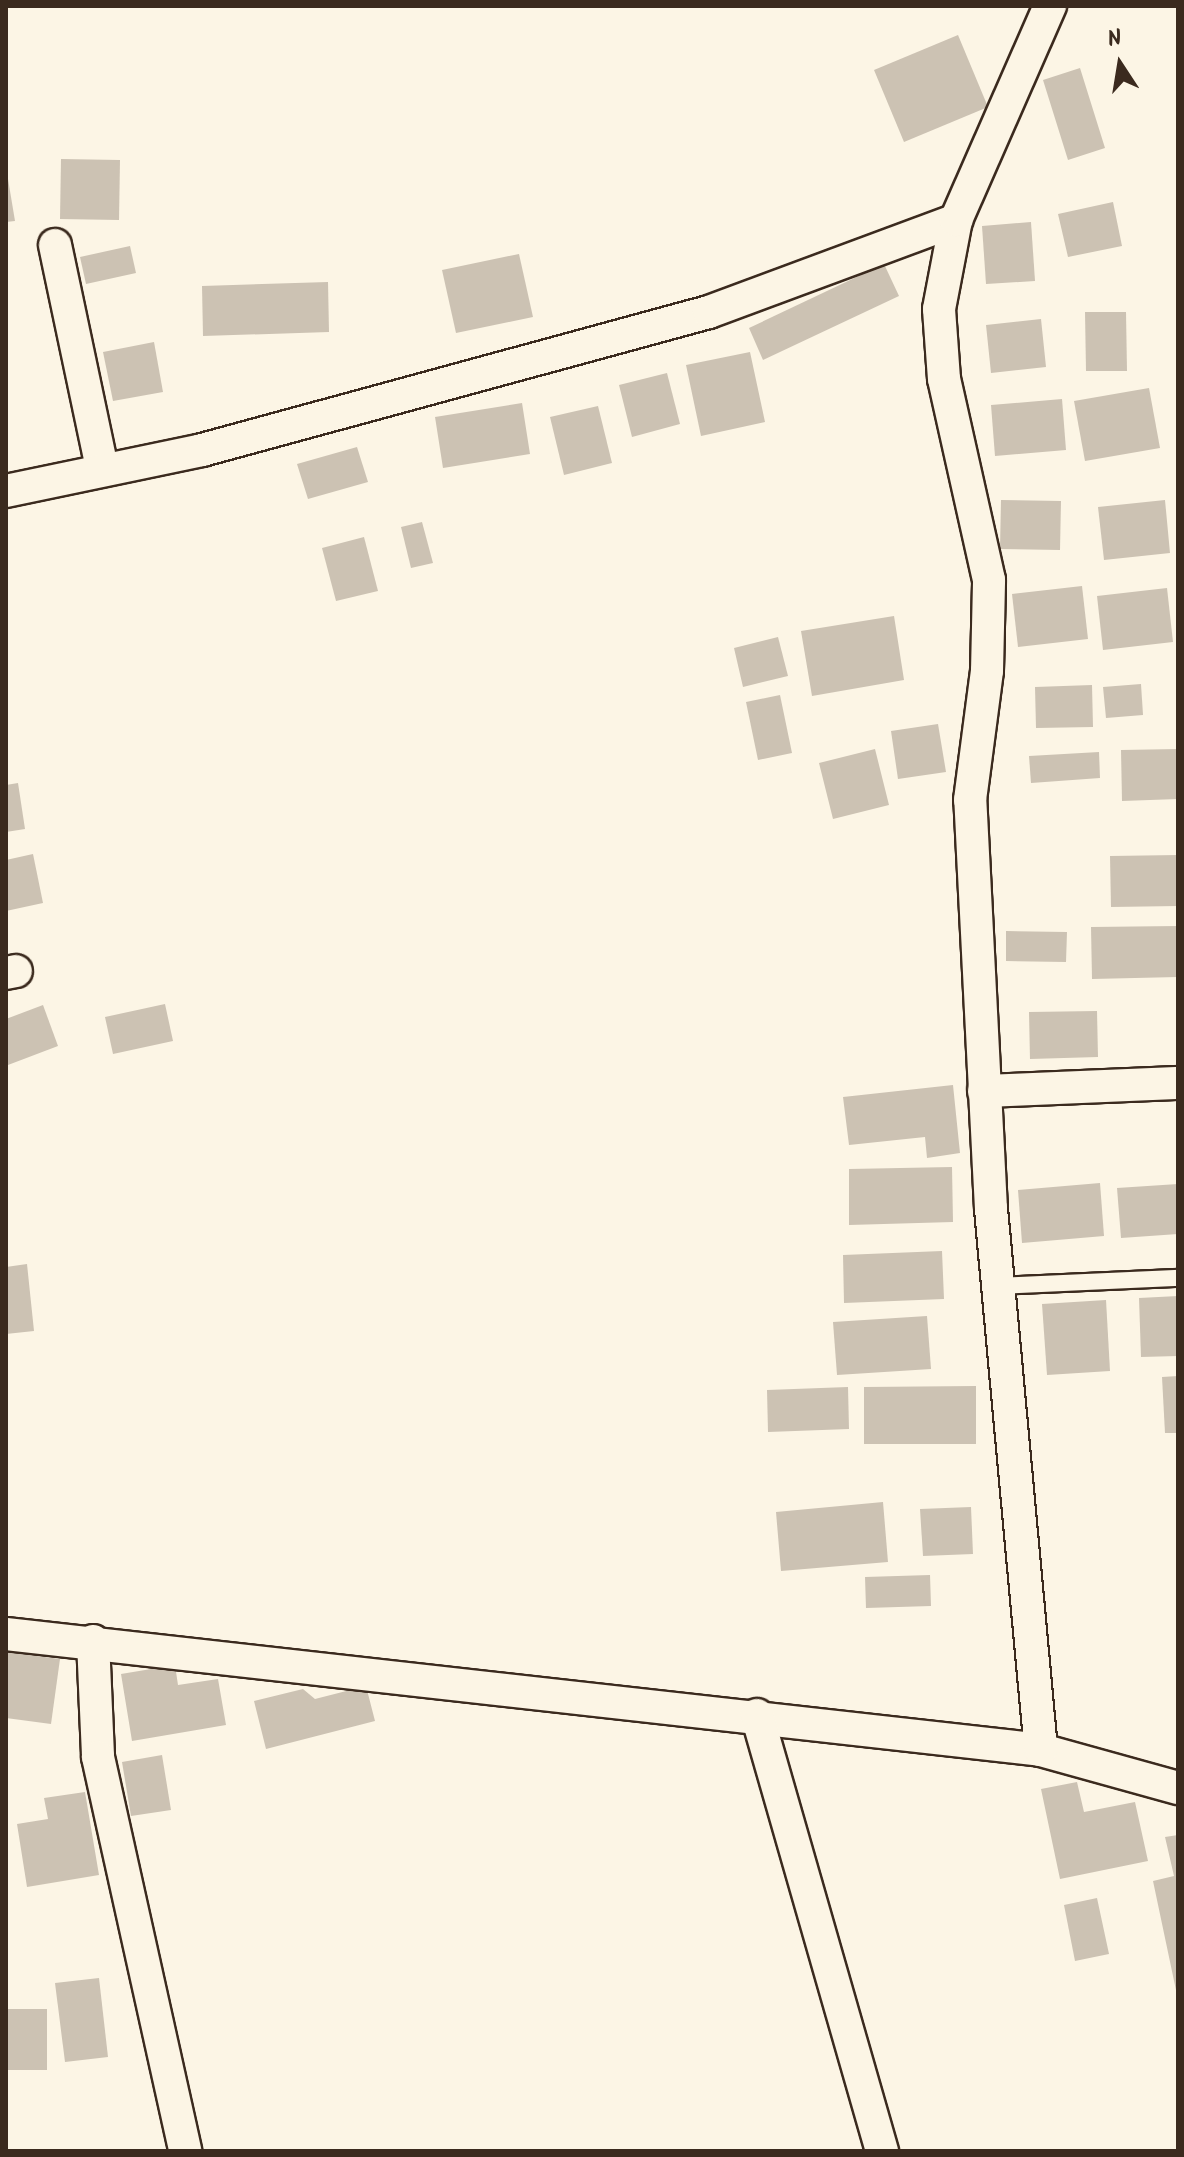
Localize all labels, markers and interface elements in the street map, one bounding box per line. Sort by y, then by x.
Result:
text: N [1104,21,1125,59]
north arrow [1080,24,1160,104]

